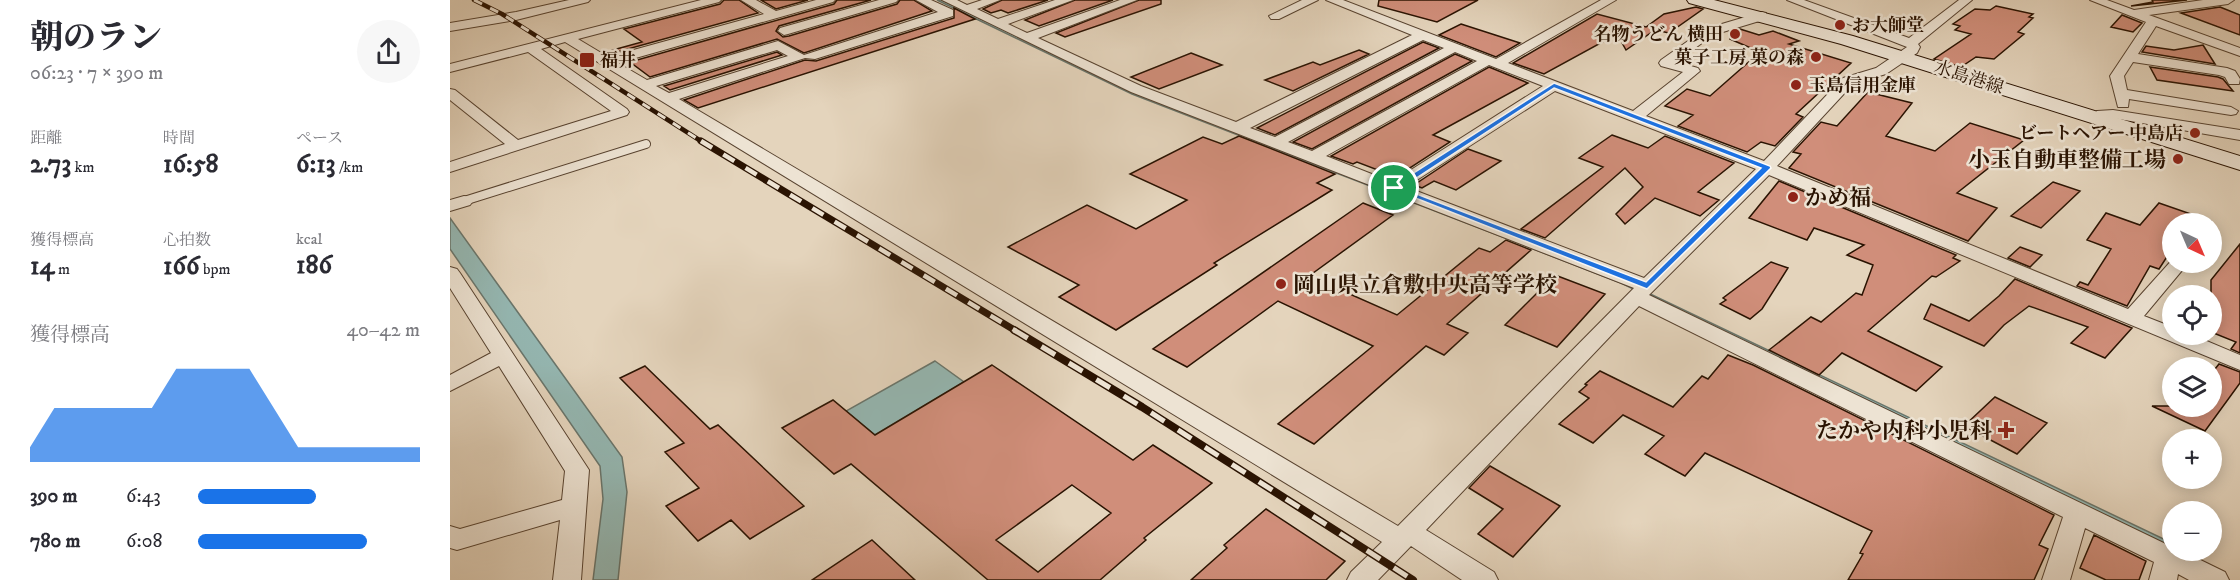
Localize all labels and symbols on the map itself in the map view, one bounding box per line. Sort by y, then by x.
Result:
place label: お大師堂 [1852,15,1924,37]
marker: お大師堂 [1833,18,1847,32]
place label: 名物うどん 横田 [1593,24,1723,46]
marker: 名物うどん 横田 [1728,27,1742,41]
place label: 菓子工房 菓の森 [1674,47,1804,69]
place label: 福井 [600,50,636,72]
marker: 菓子工房 菓の森 [1809,50,1823,64]
marker: 福井 [578,51,596,69]
street label: 水島港線 [1931,56,2006,100]
place label: 玉島信用金庫 [1808,75,1916,97]
marker: 玉島信用金庫 [1789,78,1803,92]
place label: ビートヘアー 中島店 [2019,123,2183,145]
marker: ビートヘアー 中島店 [2188,126,2202,140]
place label: 小玉自動車整備工場 [1968,147,2166,174]
marker: 小玉自動車整備工場 [2171,152,2185,166]
pin [1368,162,1419,213]
place label: かめ福 [1805,185,1871,212]
marker: かめ福 [1786,190,1800,204]
north arrow [2162,213,2222,273]
place label: 岡山県立倉敷中央高等学校 [1293,272,1557,299]
marker: 岡山県立倉敷中央高等学校 [1274,277,1288,291]
place label: たかや内科小児科 [1816,418,1992,445]
marker: たかや内科小児科 [1997,421,2015,439]

